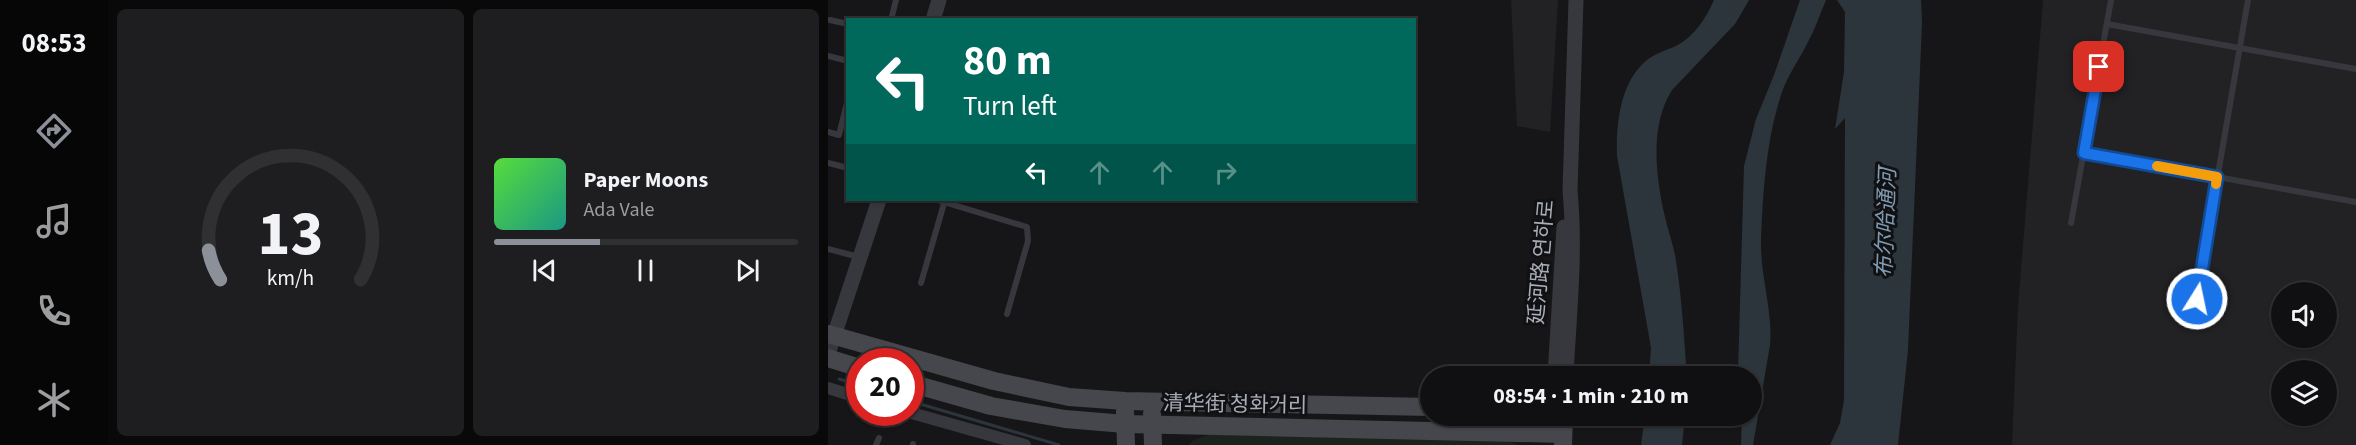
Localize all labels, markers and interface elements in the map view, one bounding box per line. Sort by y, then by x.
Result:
text: 08:53 [21,24,87,63]
text: 80 m [963,31,1052,91]
pin [2073,41,2124,92]
icon: left [864,42,942,120]
icon: arrive [2082,50,2115,83]
text: Turn left [963,87,1057,126]
icon: directions [33,110,75,152]
icon: left [1020,156,1053,189]
icon: ahead [1083,156,1116,189]
icon: ahead [1146,156,1179,189]
icon: right [1209,156,1242,189]
water label: 布尔哈通河 [1868,163,1904,279]
text: Paper Moons [584,164,708,196]
text: 13 [257,190,323,279]
text: Ada Vale [584,196,655,224]
street label: 延河路 연하로 [1521,198,1561,326]
icon: music [33,200,75,242]
icon: previous [528,254,561,287]
icon: pause [629,254,662,287]
icon: next [731,254,764,287]
text: km/h [266,263,314,294]
position arrow [2165,267,2229,331]
map controls [2271,282,2337,426]
button: sound [2271,282,2337,348]
icon: phone [33,290,75,332]
speed limit sign: 20 [846,348,924,426]
button: layers [2271,360,2337,426]
icon: climate [33,379,75,421]
text: 08:54 · 1 min · 210 m [1493,380,1689,412]
street label: 清华街 청화거리 [1163,388,1307,420]

